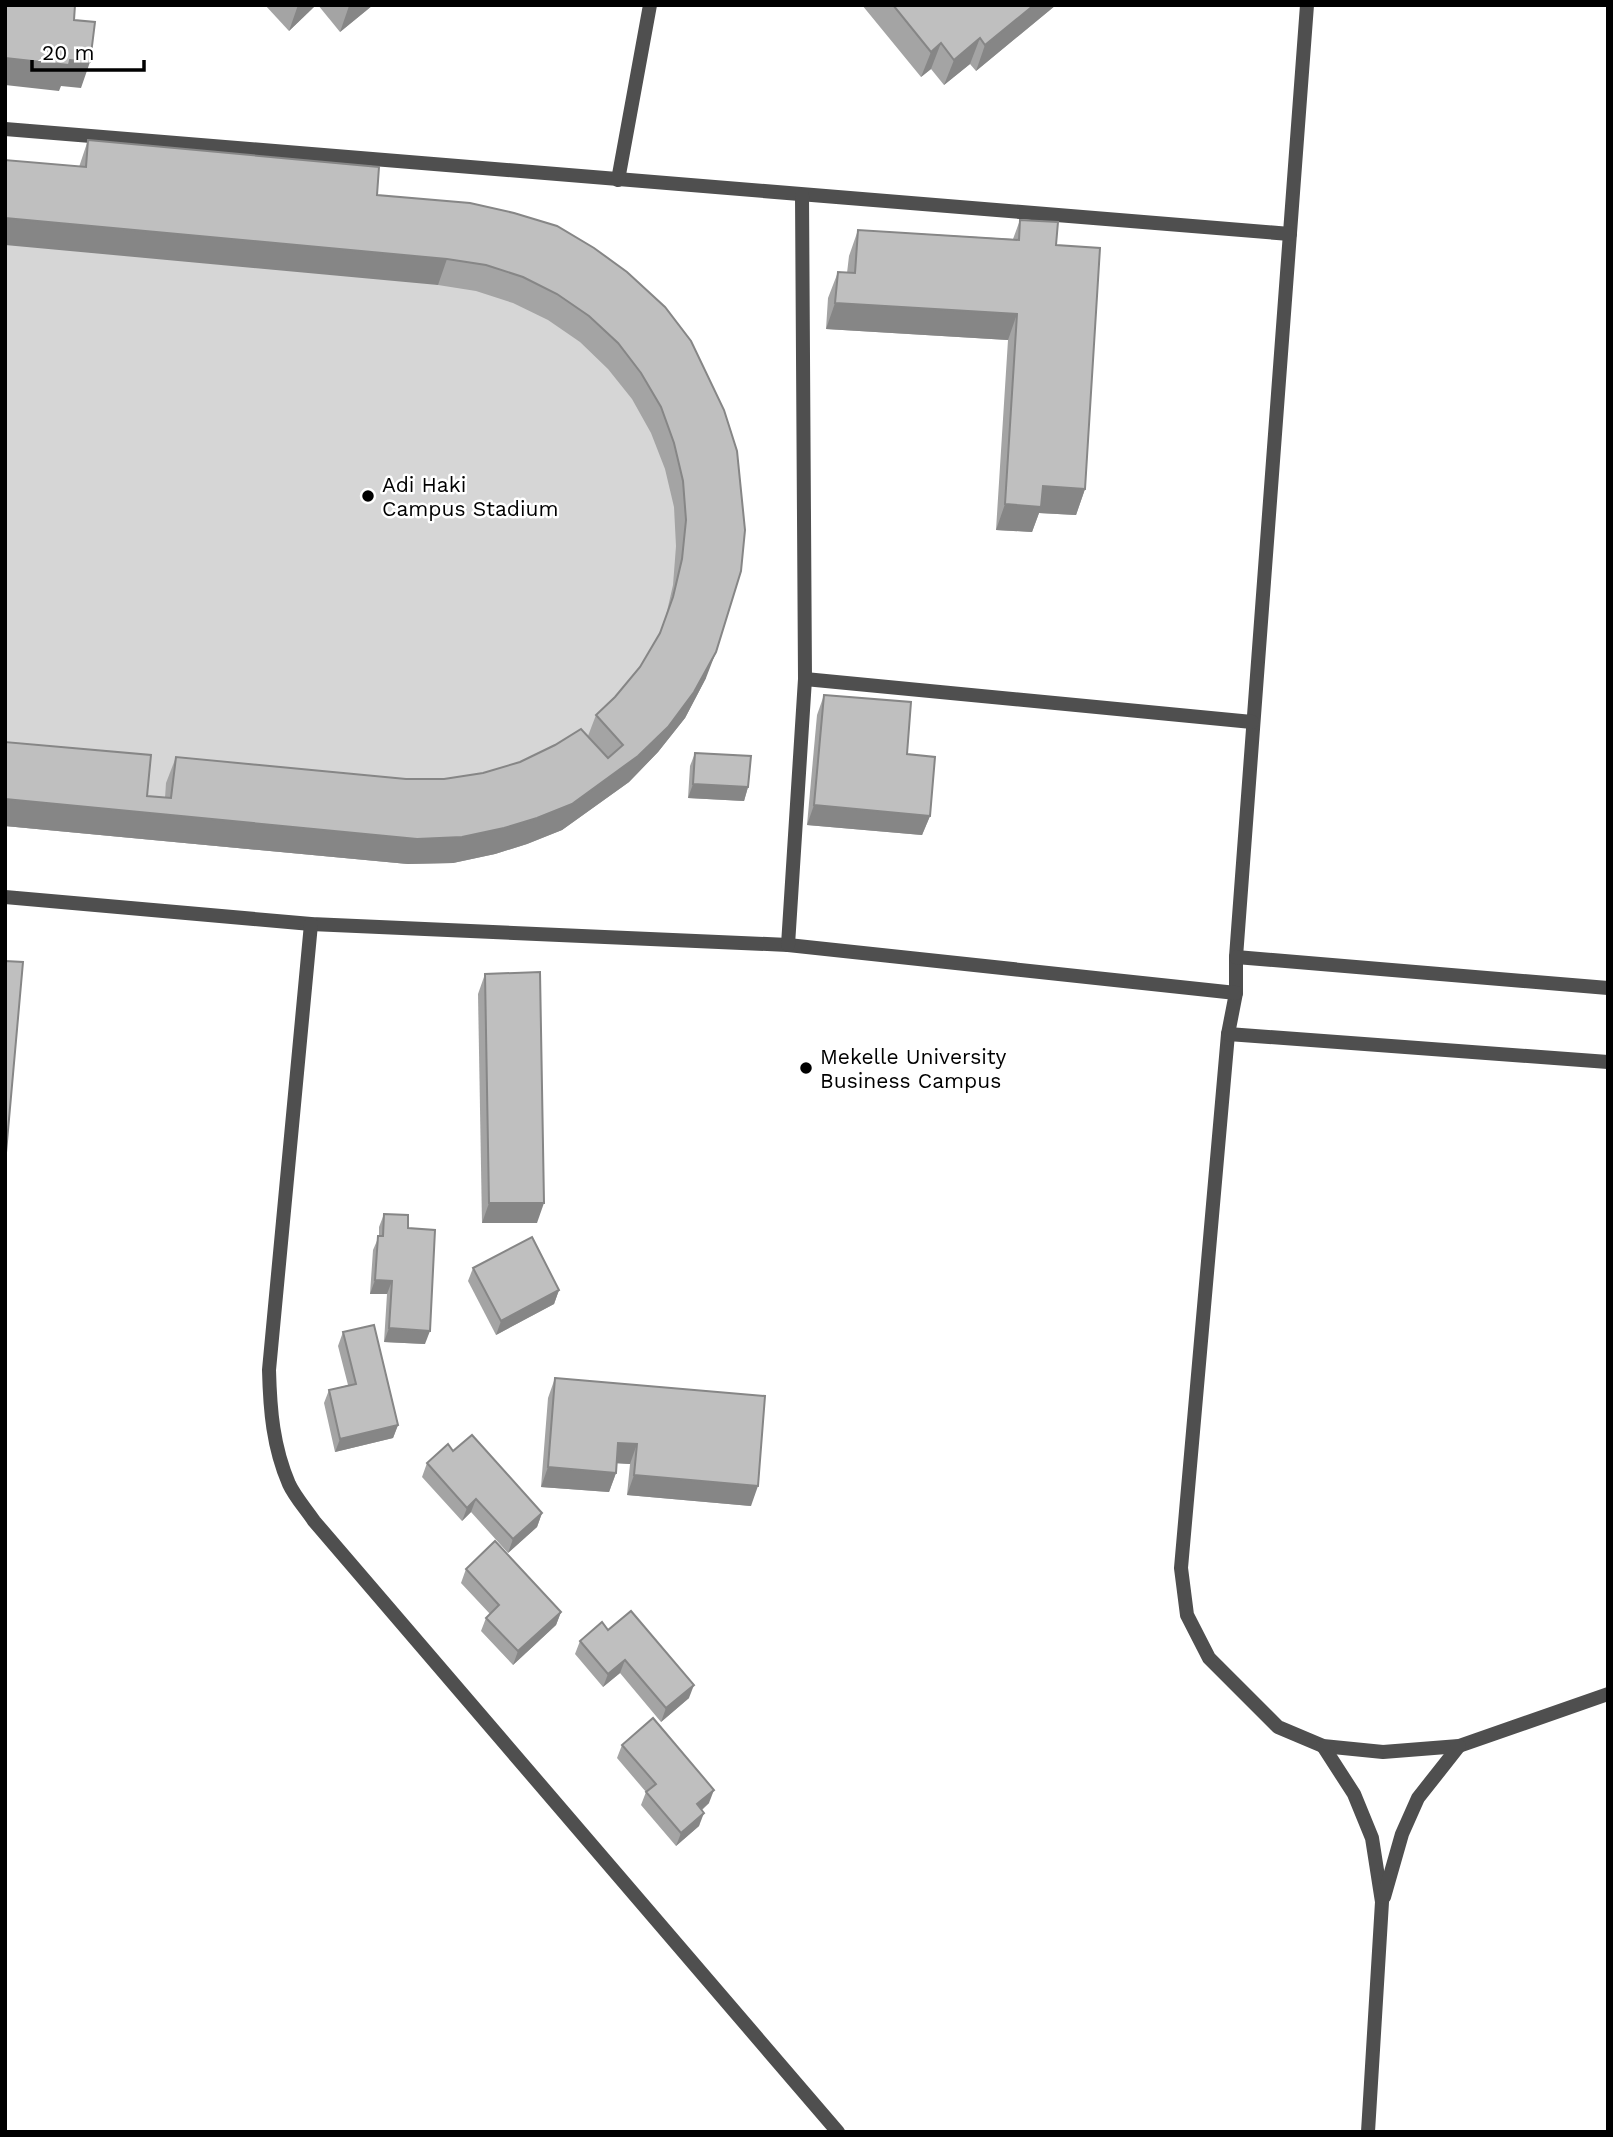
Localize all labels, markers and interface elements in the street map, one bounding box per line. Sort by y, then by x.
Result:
scale bar [32,28,144,72]
text: 20 m [42,40,94,65]
place label: Adi Haki Campus Stadium [382,472,559,521]
marker: Adi Haki Campus Stadium [360,488,376,504]
place label: Mekelle University Business Campus [820,1044,1007,1093]
marker: Mekelle University Business Campus [798,1060,814,1076]

